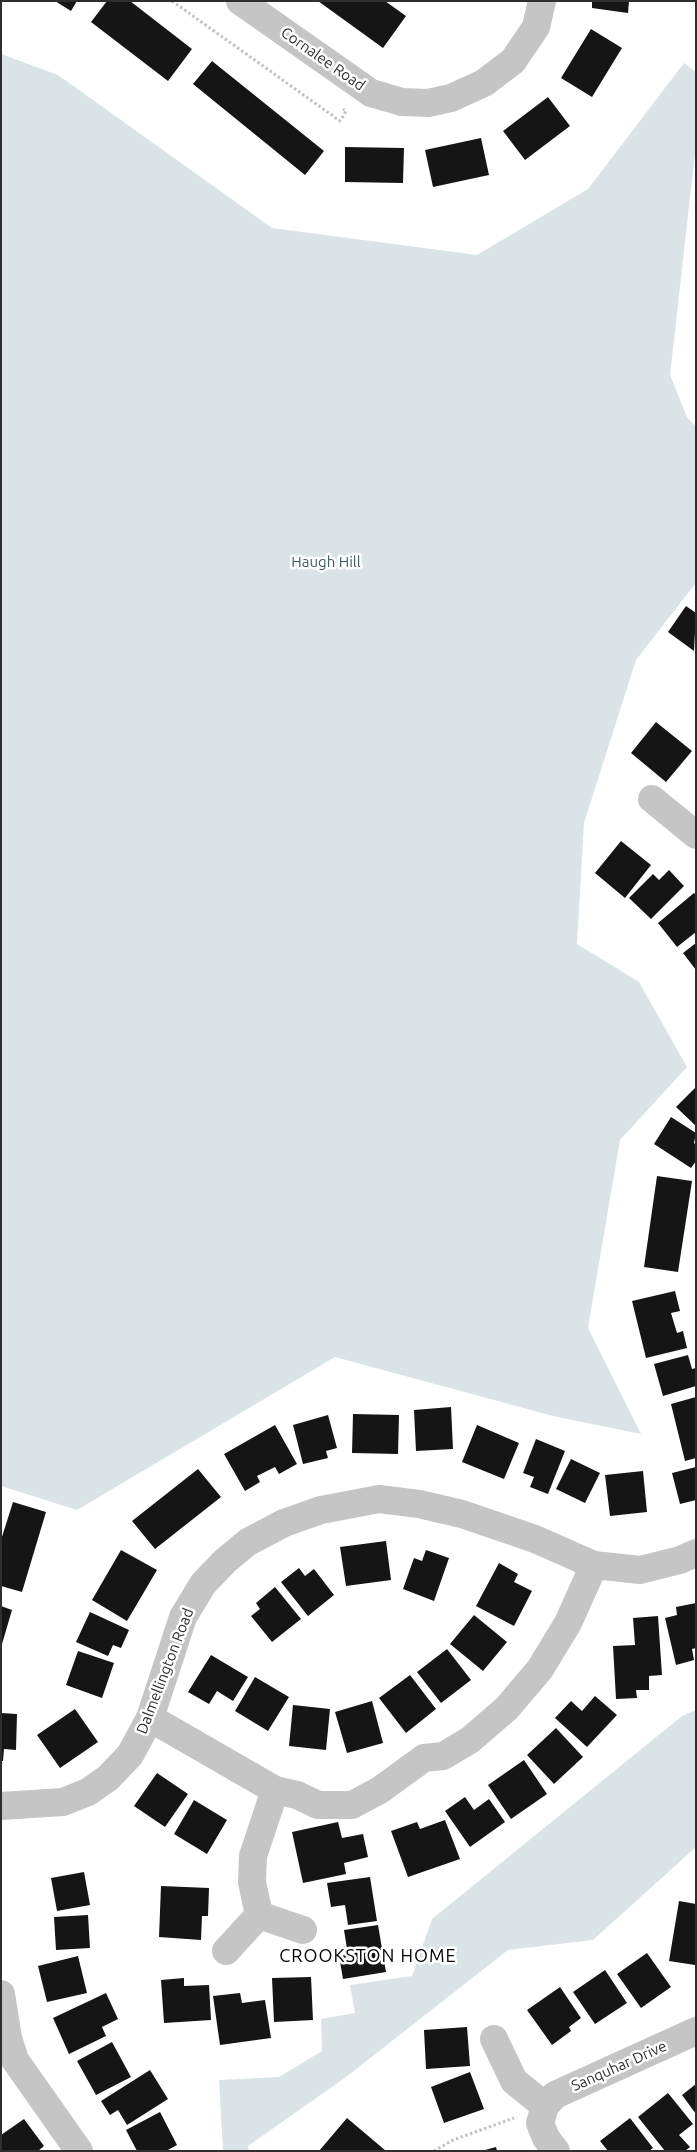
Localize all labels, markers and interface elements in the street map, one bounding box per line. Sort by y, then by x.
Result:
street label: Cornalee Road [278,23,368,95]
park label: Haugh Hill [291,553,361,571]
street label: Dalmellington Road [133,1606,197,1736]
district label: CROOKSTON HOME [278,1945,458,1967]
street label: Sanquhar Drive [569,2037,669,2095]

